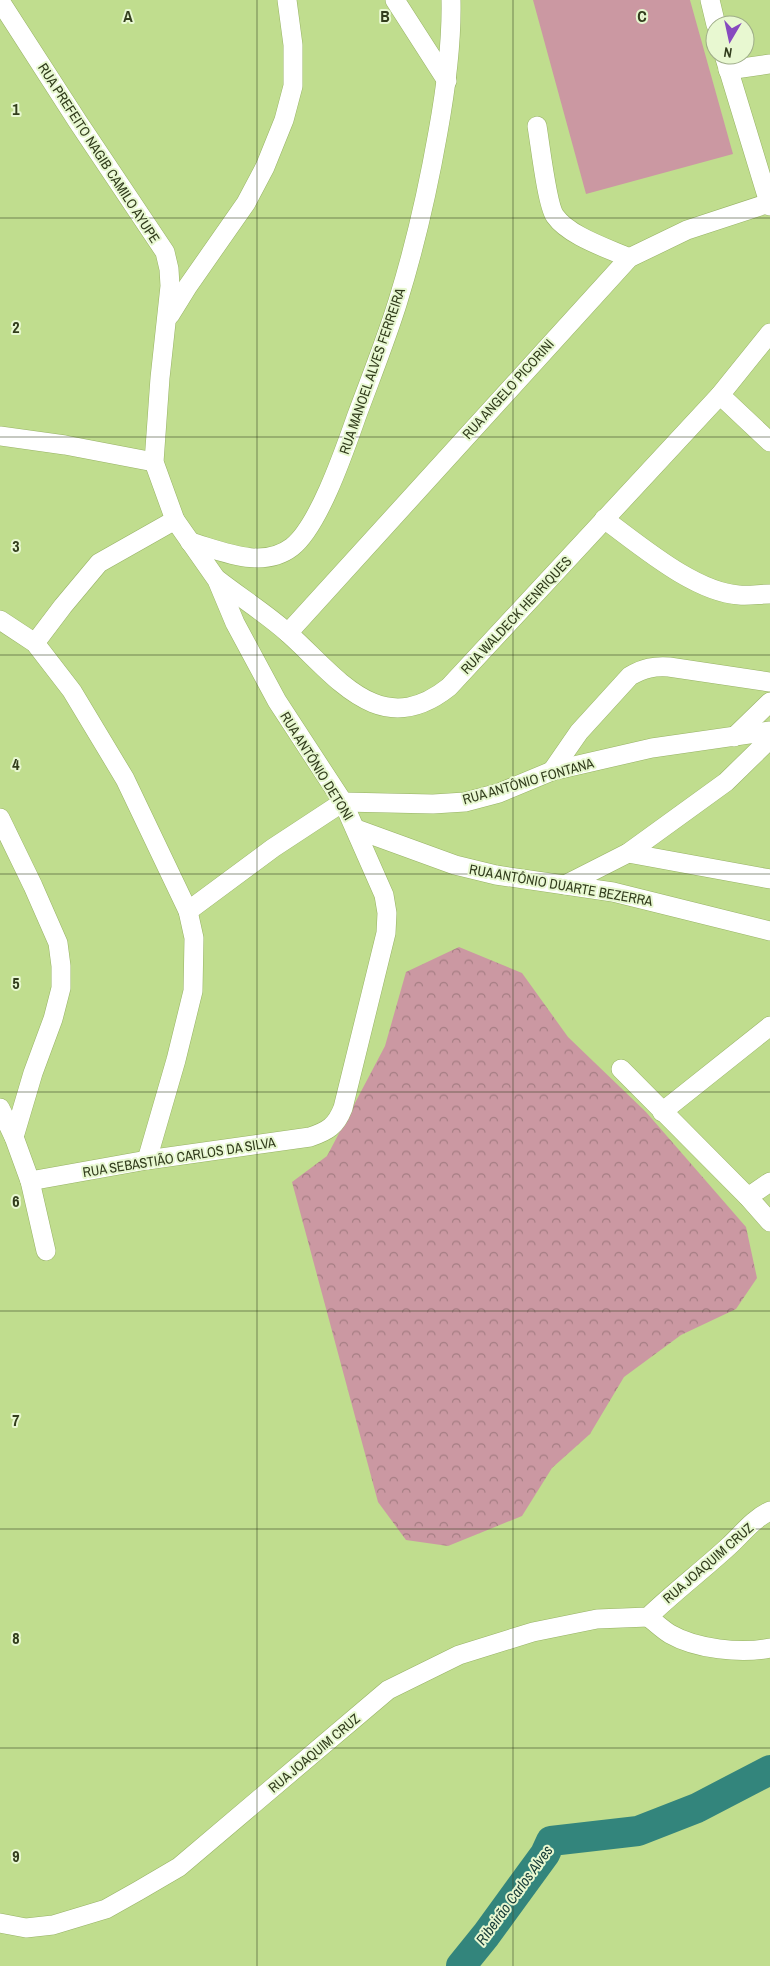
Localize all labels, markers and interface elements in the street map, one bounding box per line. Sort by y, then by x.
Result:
text: A [123,5,133,27]
text: B [380,5,390,27]
text: C [637,5,647,27]
north arrow [705,15,755,65]
text: N [722,43,733,62]
street label: RUA PREFEITO NAGIB CAMILO AYUPE [34,60,164,246]
text: 1 [12,98,20,120]
street label: RUA MANOEL ALVES FERREIRA [335,285,409,457]
text: 2 [12,316,20,338]
street label: RUA ANGELO PICORINI [458,335,558,443]
text: 3 [12,535,20,557]
street label: RUA WALDECK HENRIQUES [457,552,576,678]
street label: RUA ANTÔNIO DETONI [276,708,358,824]
text: 4 [12,753,20,775]
street label: RUA ANTÔNIO FONTANA [460,754,596,808]
street label: RUA ANTÔNIO DUARTE BEZERRA [468,860,654,910]
text: 5 [12,972,20,994]
street label: RUA SEBASTIÃO CARLOS DA SILVA [81,1133,277,1181]
text: 6 [12,1190,20,1212]
text: 7 [12,1409,20,1431]
street label: RUA JOAQUIM CRUZ [659,1519,757,1607]
text: 8 [12,1627,20,1649]
street label: RUA JOAQUIM CRUZ [264,1709,364,1797]
water label: Ribeirão Carlos Alves [471,1841,557,1949]
text: 9 [12,1845,20,1867]

